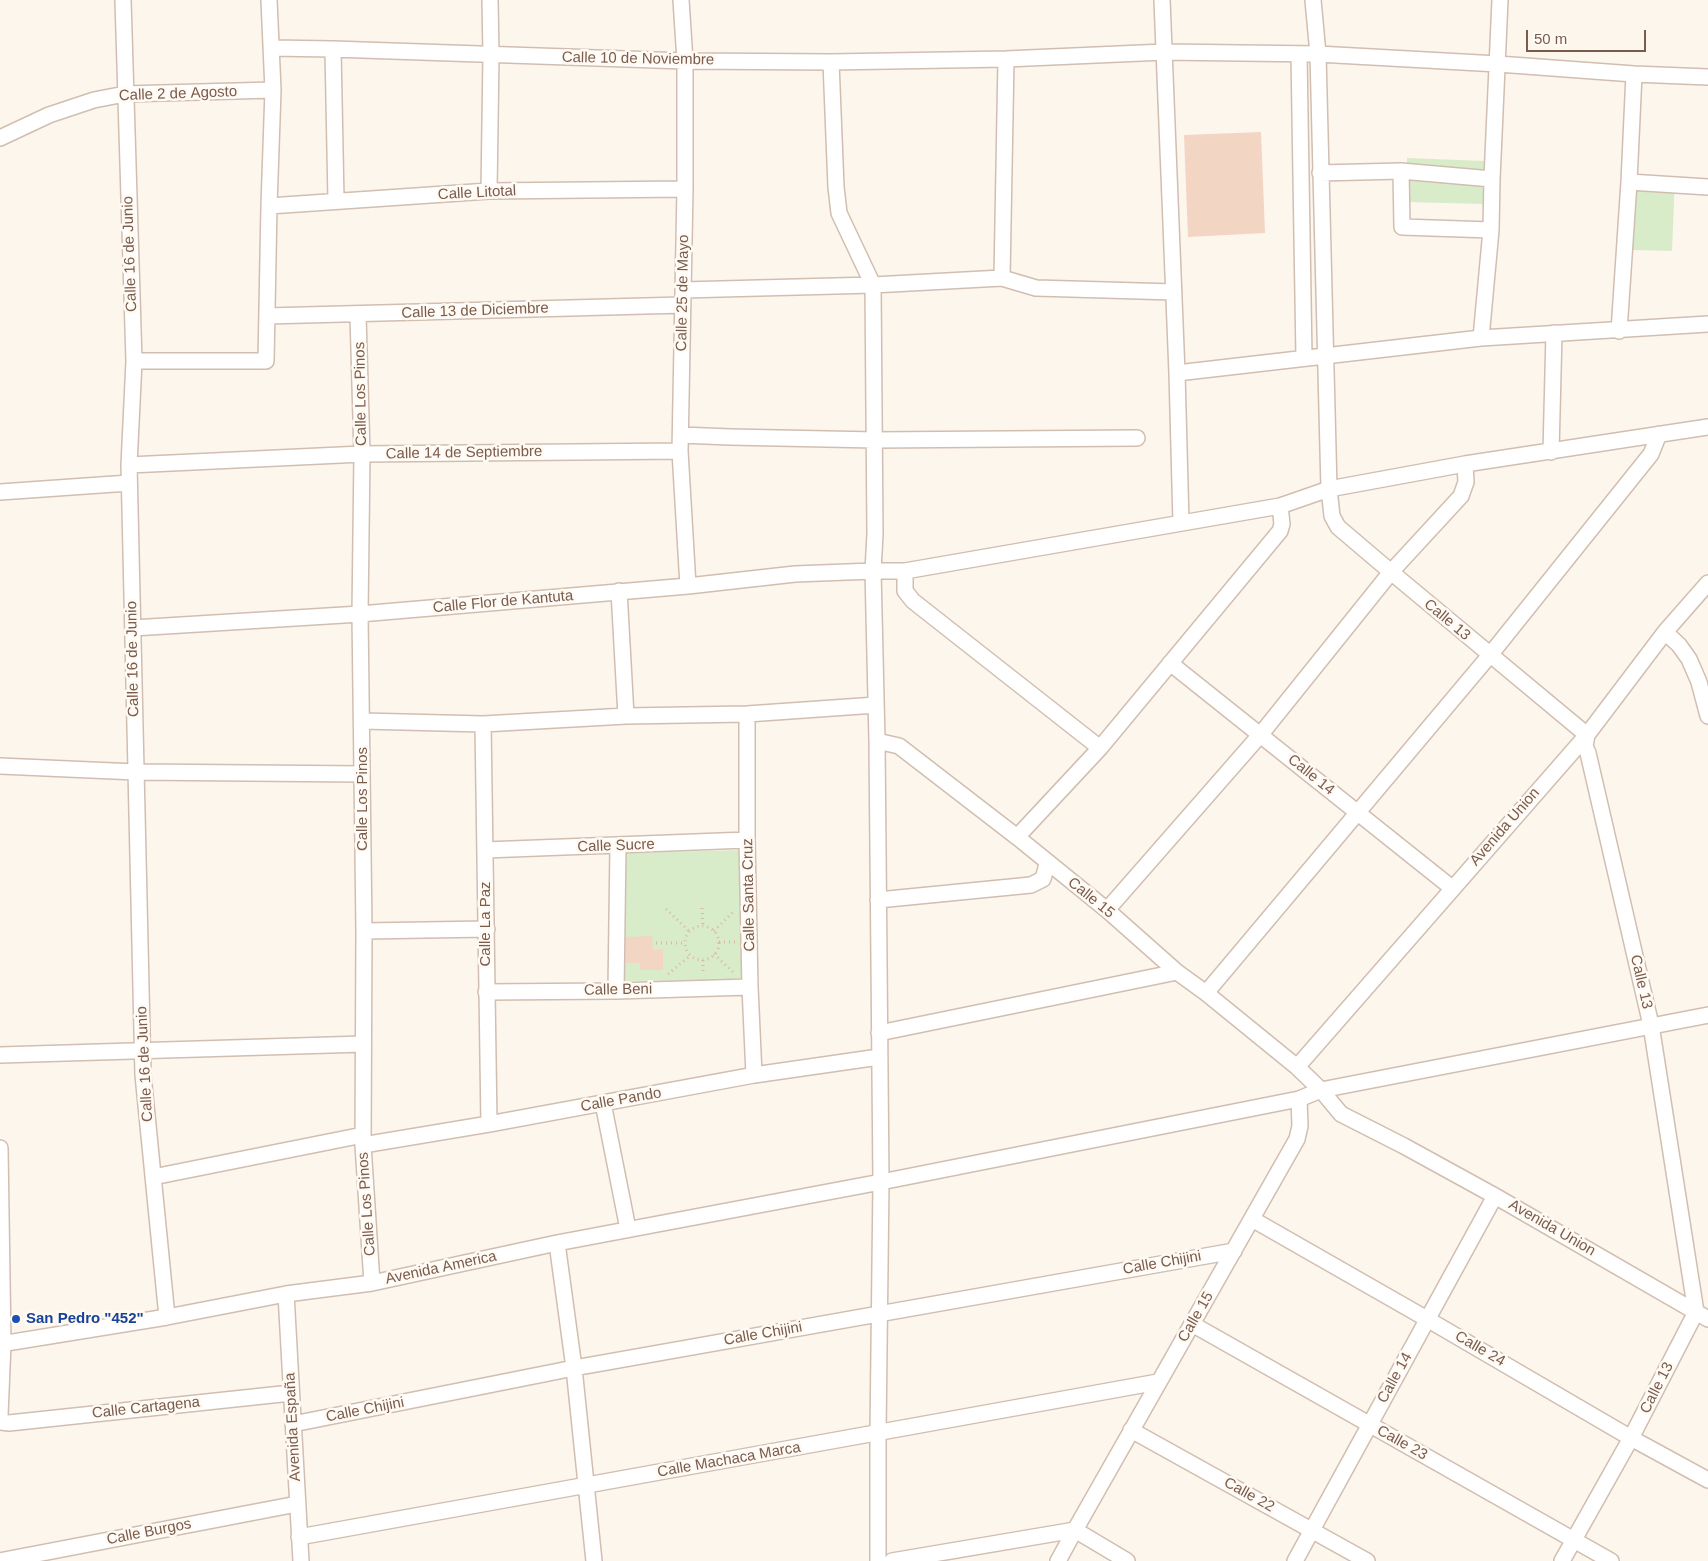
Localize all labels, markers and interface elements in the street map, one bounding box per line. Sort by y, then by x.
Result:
scale bar [1528,20,1648,52]
text: 50 m [1534,30,1567,47]
street label: Calle 10 de Noviembre [562,49,714,69]
street label: Calle 2 de Agosto [119,83,237,105]
street label: Calle Litotal [437,182,517,204]
street label: Calle 16 de Junio [119,196,141,312]
street label: Calle 25 de Mayo [673,234,693,352]
street label: Calle 13 de Diciembre [401,299,549,323]
street label: Calle Los Pinos [351,342,371,446]
street label: Calle 14 de Septiembre [385,443,543,463]
street label: Calle Flor de Kantuta [432,587,574,617]
street label: Calle 13 [1420,595,1474,645]
street label: Calle 16 de Junio [123,601,143,717]
street label: Calle Los Pinos [354,747,372,851]
street label: Calle 14 [1284,751,1338,799]
street label: Avenida Union [1466,784,1544,870]
street label: Calle Sucre [577,836,655,856]
street label: Calle Santa Cruz [739,838,759,952]
street label: Calle 15 [1064,874,1118,922]
street label: Calle La Paz [477,881,495,967]
street label: Calle 13 [1626,953,1656,1011]
street label: Calle Beni [584,980,652,1000]
street label: Calle 16 de Junio [133,1006,157,1122]
street label: Calle Pando [579,1084,663,1116]
street label: Calle Los Pinos [354,1151,380,1257]
street label: Avenida Union [1505,1196,1599,1260]
street label: Avenida America [384,1247,498,1289]
street label: Calle Chijini [1121,1247,1203,1279]
street label: Calle 15 [1174,1289,1218,1345]
place label: San Pedro "452" [26,1310,144,1328]
marker: San Pedro "452" [10,1313,22,1325]
street label: Calle Chijini [722,1318,804,1350]
street label: Calle 24 [1452,1327,1508,1371]
street label: Calle 14 [1374,1350,1416,1406]
street label: Calle 13 [1636,1359,1678,1417]
street label: Avenida España [281,1372,305,1482]
street label: Calle Cartagena [91,1393,201,1423]
street label: Calle Chijini [324,1394,406,1426]
street label: Calle 23 [1374,1422,1430,1464]
street label: Calle Machaca Marca [656,1439,802,1481]
street label: Calle 22 [1221,1474,1277,1516]
street label: Calle Burgos [105,1515,193,1549]

